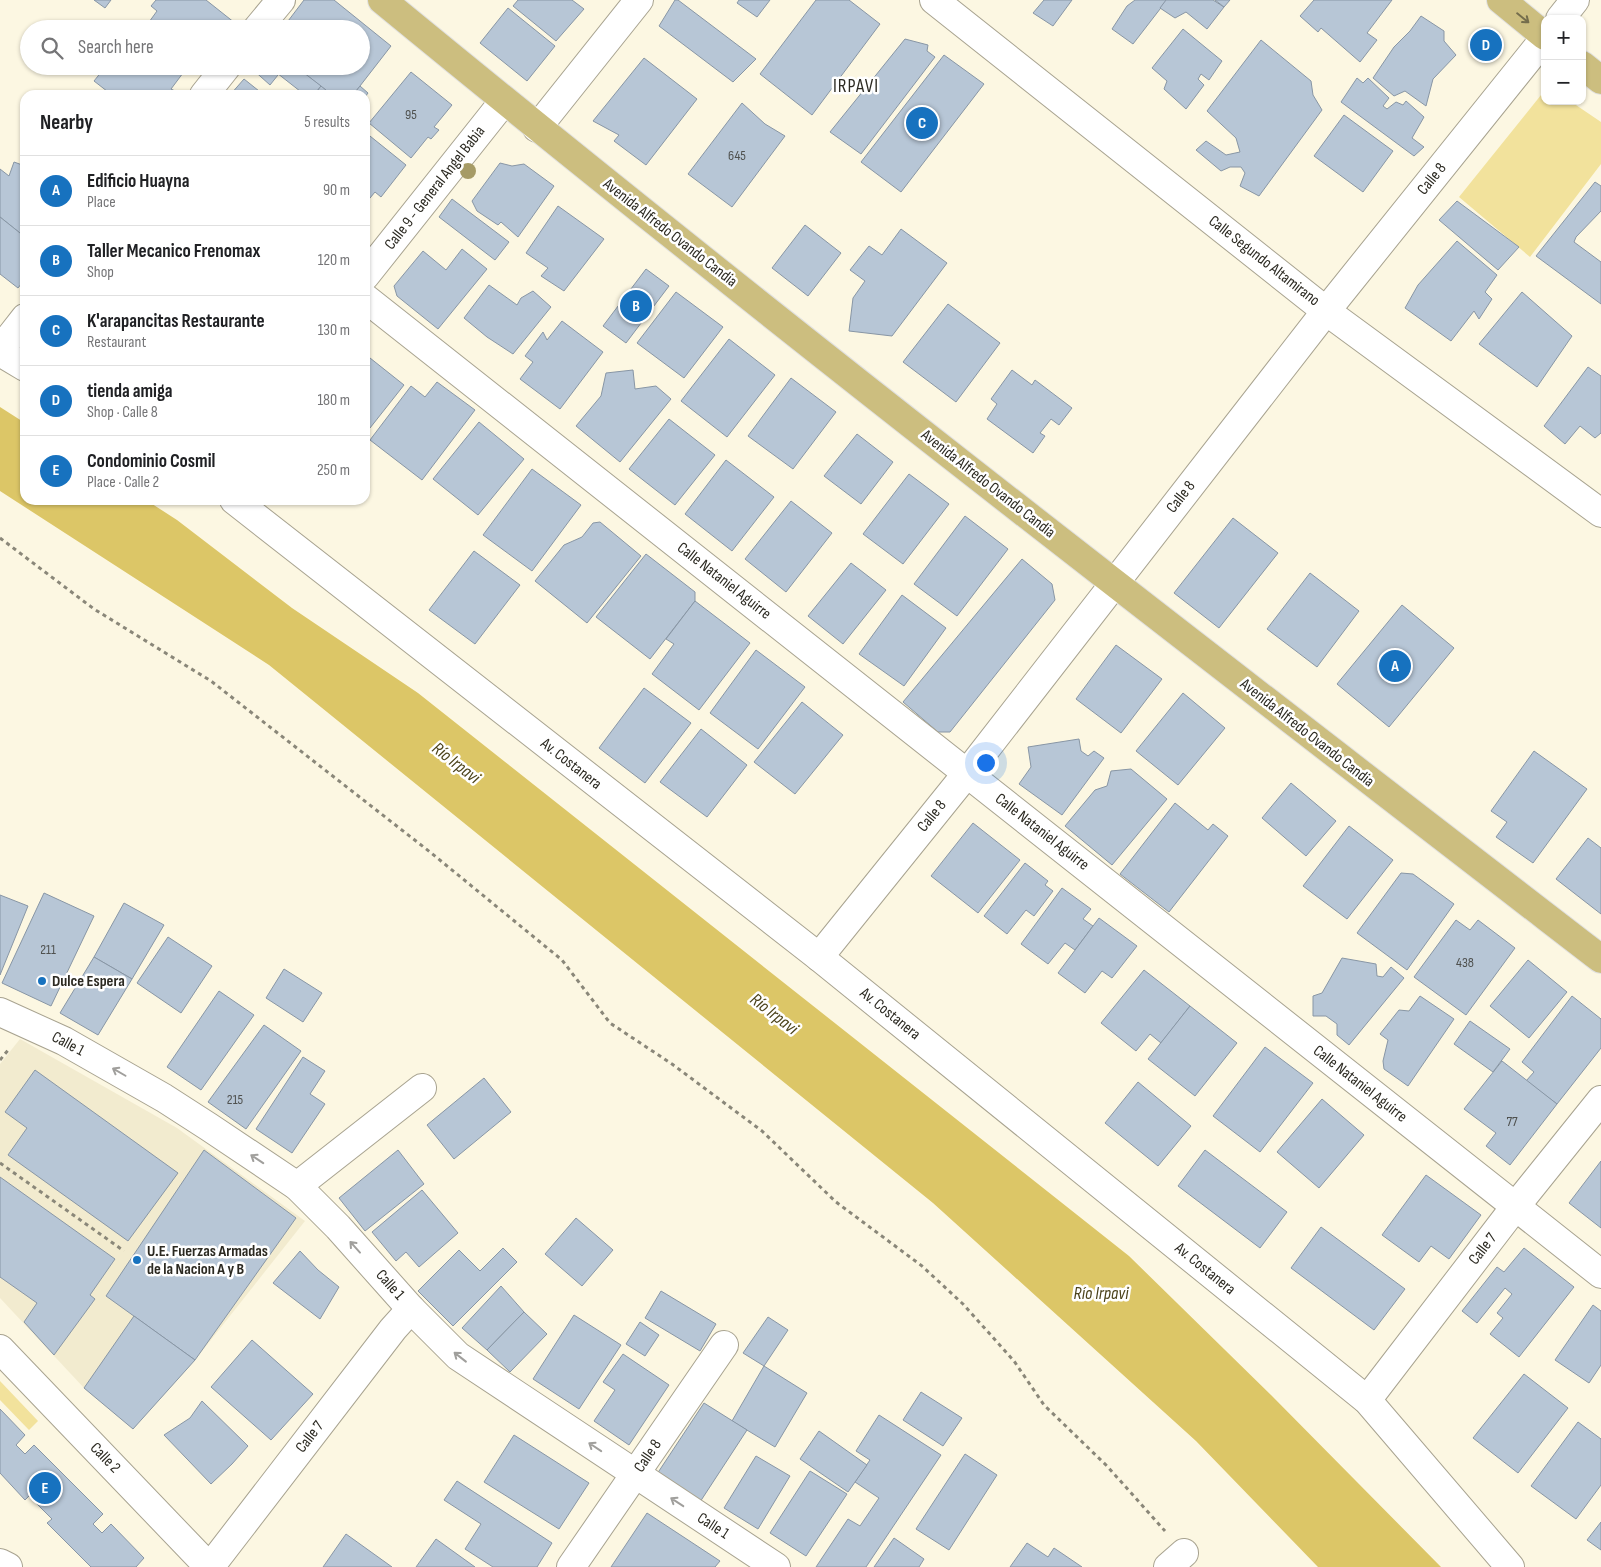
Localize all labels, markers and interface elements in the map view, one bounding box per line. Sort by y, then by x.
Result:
one-way arrow [1516,12,1529,23]
map controls [1541,15,1586,105]
button: + [1541,15,1586,60]
search box [20,20,370,75]
pin: D [1470,26,1502,64]
icon: search [38,34,66,62]
text: Search here [78,36,154,59]
button: − [1541,60,1586,105]
district label: IRPAVI [833,75,879,98]
pin: C [906,104,938,142]
house number: 95 [405,106,417,123]
text: Nearby [40,110,93,135]
text: 5 results [304,113,350,132]
street label: Calle 9 - General Angel Babia [381,122,489,254]
house number: 645 [728,147,746,164]
street label: Calle 8 [1413,159,1451,199]
text: Edificio Huayna [87,170,189,193]
street label: Avenida Alfredo Ovando Candia [598,174,741,291]
text: A [52,181,60,200]
text: 90 m [323,181,350,200]
text: Place [87,193,116,212]
street label: Calle Segundo Altamirano [1205,212,1323,310]
text: Taller Mecanico Frenomax [87,240,260,263]
text: B [52,251,60,270]
text: 120 m [318,251,350,270]
text: Shop [87,263,114,282]
pin: B [620,287,652,325]
text: K'arapancitas Restaurante [87,310,265,333]
text: C [52,321,60,340]
text: 130 m [318,321,350,340]
text: Restaurant [87,333,146,352]
text: tienda amiga [87,380,173,403]
text: D [52,391,60,410]
text: 180 m [317,391,350,410]
text: Shop · Calle 8 [87,403,158,422]
street label: Avenida Alfredo Ovando Candia [916,425,1059,542]
text: Condominio Cosmil [87,450,215,473]
text: E [53,461,59,480]
text: 250 m [317,461,350,480]
text: Place · Calle 2 [87,473,159,492]
street label: Calle 8 [1163,477,1199,517]
street label: Calle Nataniel Aguirre [673,538,775,624]
pin: A [1379,647,1411,685]
street label: Avenida Alfredo Ovando Candia [1235,674,1378,791]
street label: Av. Costanera [536,734,605,794]
water label: Río Irpavi [428,738,485,789]
your location [973,750,999,776]
street label: Calle Nataniel Aguirre [991,789,1093,875]
street label: Calle 8 [913,796,951,836]
house number: 211 [40,941,56,958]
house number: 438 [1456,954,1474,971]
place label: Dulce Espera [52,972,125,991]
marker: Dulce Espera [36,975,48,987]
street label: Av. Costanera [855,983,924,1044]
water label: Río Irpavi [746,989,803,1040]
street label: Calle 1 [48,1028,88,1061]
street label: Calle Nataniel Aguirre [1309,1041,1411,1127]
one-way arrow [113,1067,127,1077]
house number: 215 [227,1091,244,1108]
house number: 77 [1506,1113,1518,1130]
one-way arrow [250,1154,264,1164]
street label: Calle 7 [1465,1229,1502,1269]
street label: Av. Costanera [1170,1238,1239,1299]
one-way arrow [349,1240,361,1253]
place label: U.E. Fuerzas Armadas de la Nacion A y B [147,1242,268,1279]
marker: U.E. Fuerzas Armadas de la Nacion A y B [131,1254,143,1266]
street label: Calle 1 [372,1266,409,1304]
water label: Río Irpavi [1074,1283,1129,1304]
one-way arrow [454,1351,467,1362]
street label: Calle 7 [292,1417,329,1457]
street label: Calle 8 [630,1436,666,1476]
street label: Calle 2 [86,1439,124,1477]
one-way arrow [588,1442,602,1452]
pin: E [29,1469,61,1507]
one-way arrow [670,1497,684,1507]
street label: Calle 1 [693,1509,733,1543]

